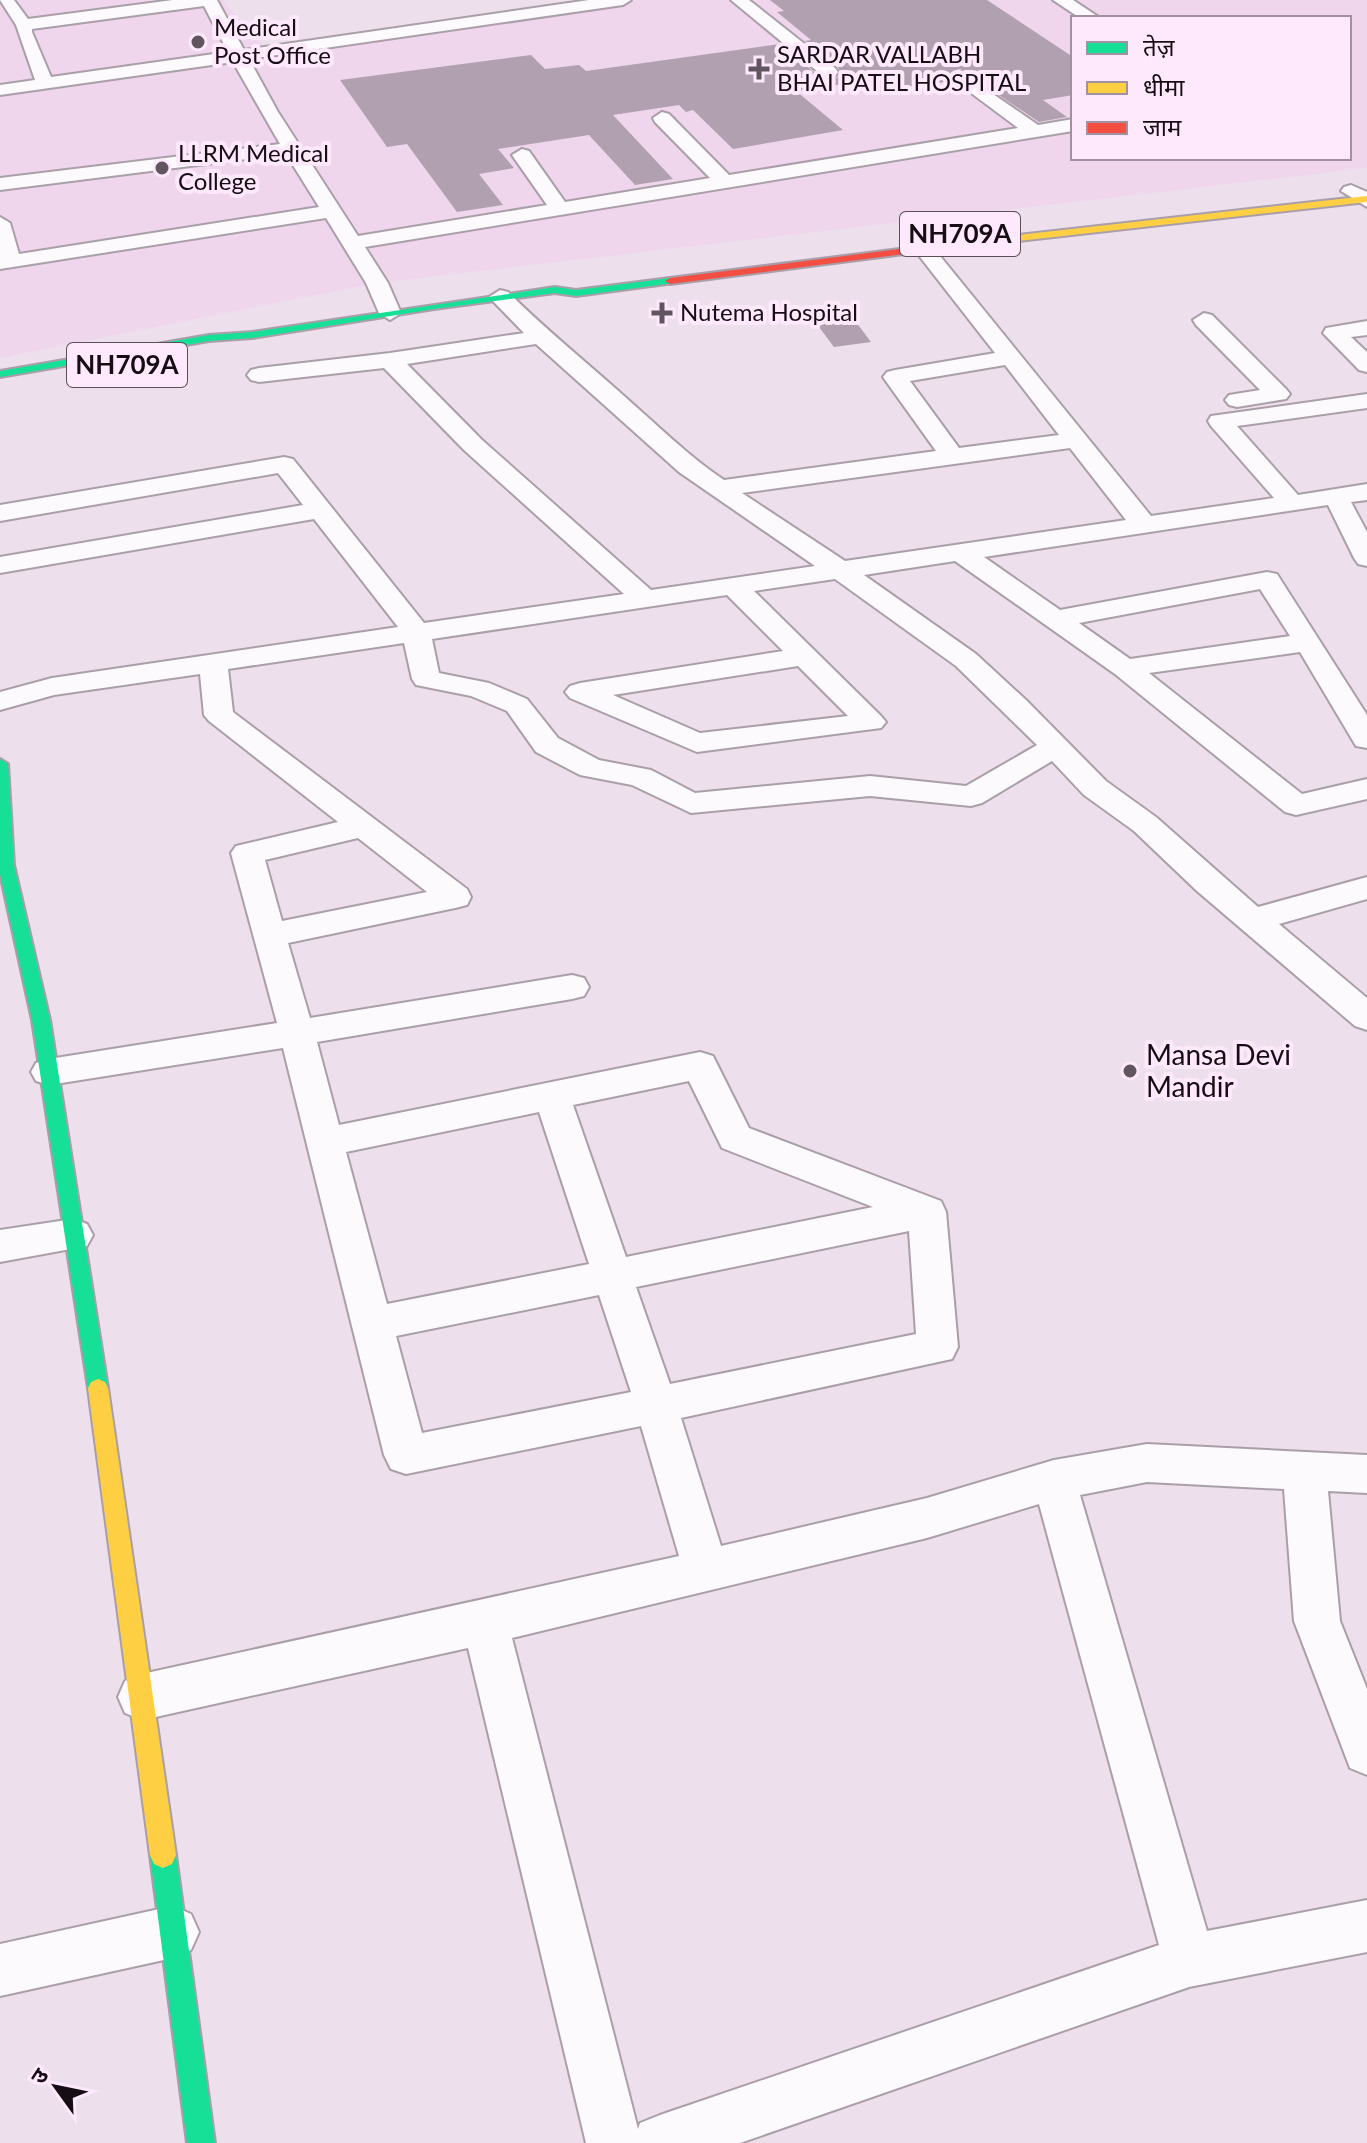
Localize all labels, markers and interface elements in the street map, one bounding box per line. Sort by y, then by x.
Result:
place label: Medical Post Office [214,12,331,69]
legend [1071,16,1351,160]
text: तेज़ [1143,32,1176,61]
marker: Medical Post Office [189,33,207,51]
place label: SARDAR VALLABH BHAI PATEL HOSPITAL [777,39,1026,96]
marker: SARDAR VALLABH BHAI PATEL HOSPITAL [748,58,770,80]
text: धीमा [1143,72,1185,101]
text: जाम [1143,112,1182,141]
place label: LLRM Medical College [178,138,329,195]
marker: LLRM Medical College [153,159,171,177]
road number: NH709A [900,212,1020,256]
place label: Nutema Hospital [680,297,858,326]
marker: Nutema Hospital [651,302,673,324]
road number: NH709A [67,343,187,387]
place label: Mansa Devi Mandir [1146,1037,1291,1103]
marker: Mansa Devi Mandir [1121,1062,1139,1080]
north arrow [16,2047,96,2127]
text: उ [24,2062,54,2089]

